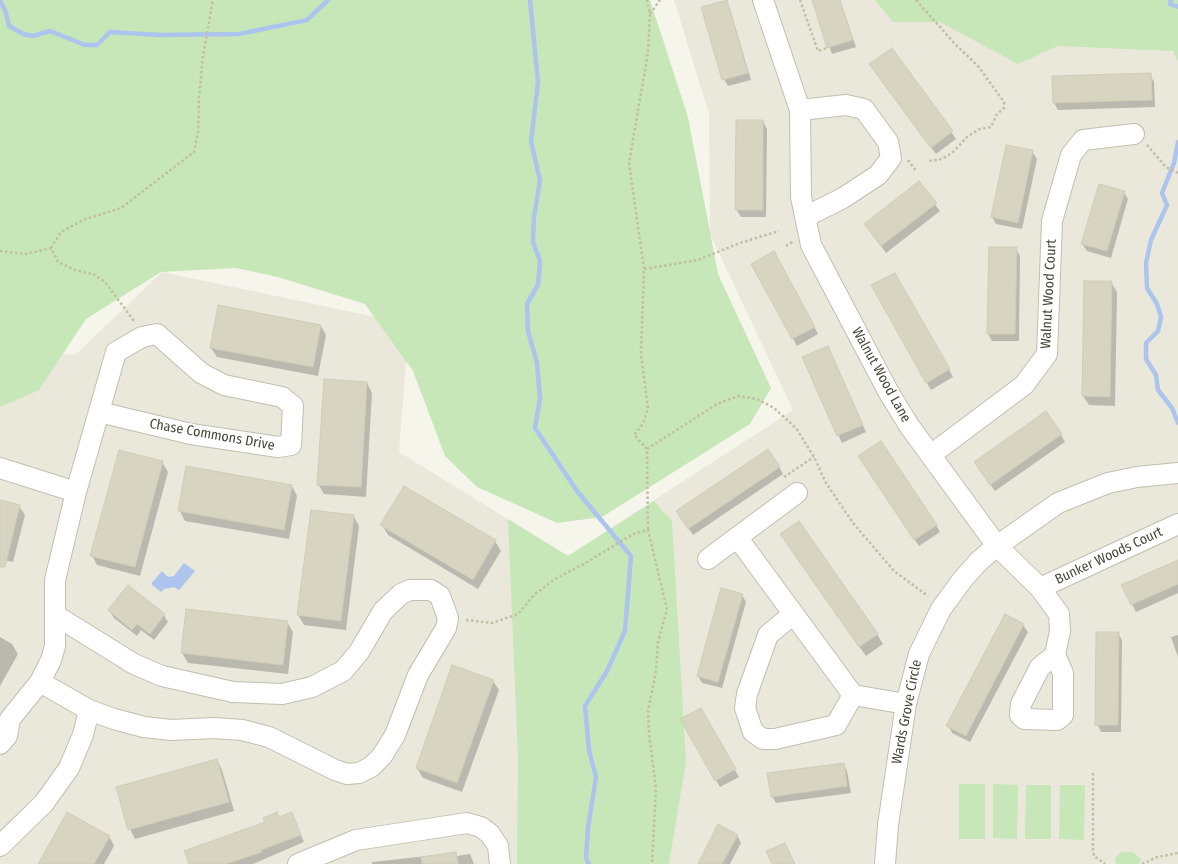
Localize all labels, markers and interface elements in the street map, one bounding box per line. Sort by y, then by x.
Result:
street label: Walnut Wood Court [1038,239,1060,349]
street label: Walnut Wood Lane [848,324,914,426]
street label: Chase Commons Drive [148,416,276,454]
street label: Bunker Woods Court [1053,524,1165,588]
street label: Wards Grove Circle [889,658,925,766]

